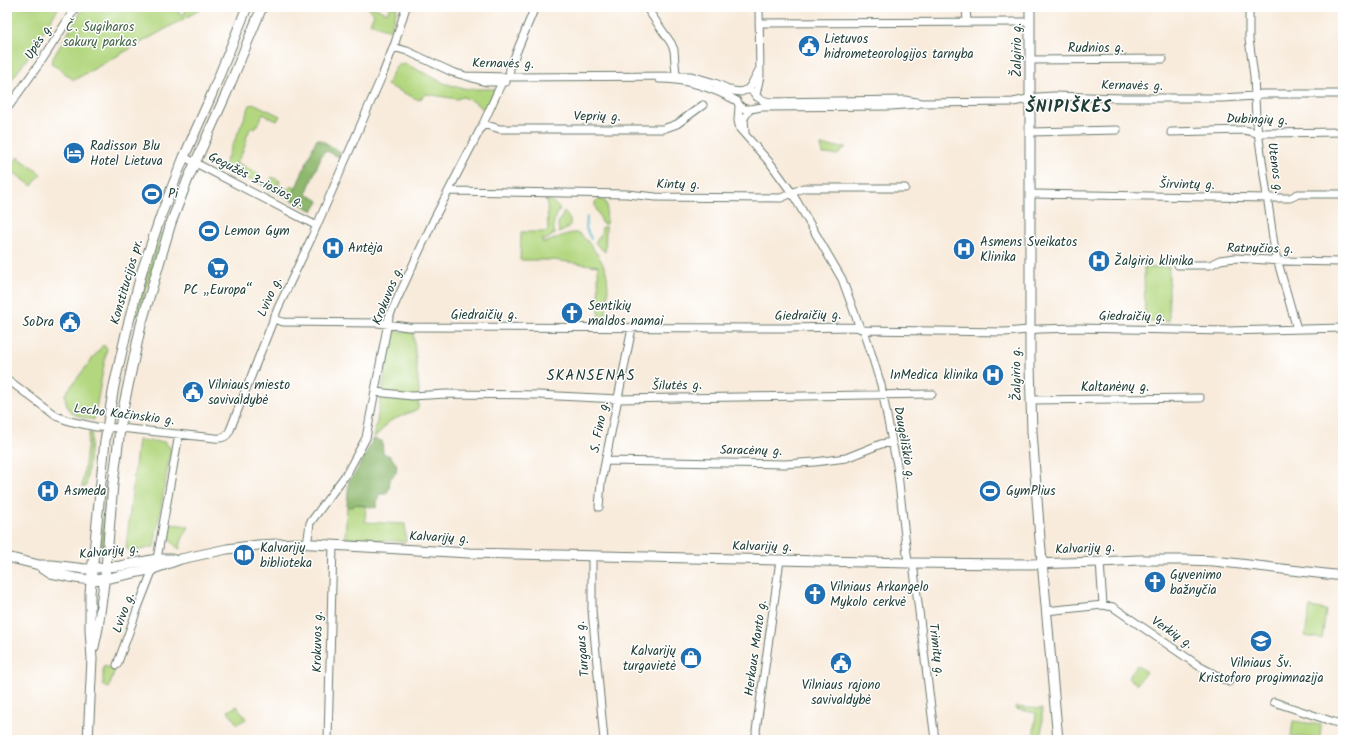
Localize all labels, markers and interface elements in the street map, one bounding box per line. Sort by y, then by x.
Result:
park label: Č. Sugiharos sakurų parkas [63,17,137,53]
street label: Upės g. [19,20,59,64]
street label: Žalgirio g. [1007,23,1028,77]
place label: Lietuvos hidrometeorologijos tarnyba [824,29,974,65]
public building icon: Lietuvos hidrometeorologijos tarnyba [796,33,822,59]
street label: Rudnios g. [1068,38,1124,59]
street label: Kernavės g. [472,53,534,75]
street label: Kernavės g. [1101,75,1163,97]
district label: ŠNIPIŠKĖS [1026,94,1112,121]
street label: Veprių g. [573,106,621,128]
street label: Dubingių g. [1226,108,1288,132]
place label: Radisson Blu Hotel Lietuva [90,136,163,172]
hotel icon: Radisson Blu Hotel Lietuva [61,140,87,166]
street label: Utenos g. [1261,141,1289,195]
street label: Gegužės 3-iosios g. [204,147,308,213]
street label: Kintų g. [656,174,700,196]
street label: Širvintų g. [1159,174,1215,196]
sports icon: Pi [139,181,165,207]
place label: Pi [168,184,179,205]
sports icon: Lemon Gym [196,218,222,244]
place label: Lemon Gym [224,221,290,242]
place label: Asmens Sveikatos Klinika [980,232,1078,268]
hospital icon: Antėja [320,235,346,261]
hospital icon: Asmens Sveikatos Klinika [951,236,977,262]
street label: Konstitucijos pr. [105,237,149,327]
place label: Antėja [348,238,383,259]
street label: Ratnyčios g. [1227,238,1293,260]
hospital icon: Žalgirio klinika [1086,248,1112,274]
place label: Žalgirio klinika [1114,251,1194,272]
supermarket icon: PC „Europa“ [205,255,231,281]
street label: Krokuvos g. [367,264,409,328]
street label: Lvivo g. [252,274,288,320]
place label: PC „Europa“ [183,280,253,301]
place label: Sentikių maldos namai [588,296,664,332]
church icon: Sentikių maldos namai [559,300,585,326]
street label: Giedraičių g. [451,305,517,326]
street label: Giedraičių g. [775,305,841,327]
street label: Giedraičių g. [1099,306,1165,328]
public building icon: SoDra [57,309,83,335]
place label: SoDra [22,312,54,333]
street label: Žalgirio g. [1006,347,1028,401]
hospital icon: InMedica klinika [980,362,1006,388]
district label: SKANSENAS [546,364,636,388]
place label: InMedica klinika [890,365,978,386]
place label: Vilniaus miesto savivaldybė [208,375,290,411]
street label: Šilutės g. [652,375,702,397]
street label: Kaltanėnų g. [1081,377,1149,398]
public building icon: Vilniaus miesto savivaldybė [180,379,206,405]
street label: Lecho Kačinskio g. [72,398,176,432]
street label: S. Fino g. [585,399,615,455]
street label: Daugėliškio g. [887,405,921,481]
street label: Saracėnų g. [720,440,782,462]
hospital icon: Asmeda [35,478,61,504]
sports icon: GymPlius [977,478,1003,504]
place label: Asmeda [64,481,106,502]
place label: GymPlius [1006,481,1056,502]
street label: Kalvarijų g. [409,526,469,550]
street label: Kalvarijų g. [732,536,792,558]
street label: Kalvarijų g. [1055,537,1115,561]
street label: Kalvarijų g. [78,538,140,566]
place label: Kalvarijų biblioteka [260,538,312,574]
library icon: Kalvarijų biblioteka [231,542,257,568]
place label: Gyvenimo bažnyčia [1170,565,1222,601]
church icon: Gyvenimo bažnyčia [1142,569,1168,595]
place label: Vilniaus Arkangelo Mykolo cerkvė [830,577,929,613]
church icon: Vilniaus Arkangelo Mykolo cerkvė [802,581,828,607]
street label: Lvivo g. [107,590,141,636]
street label: Herkaus Manto g. [739,599,773,697]
street label: Krokuvos g. [307,611,329,673]
street label: Verkių g. [1147,611,1197,655]
street label: Turgaus g. [570,620,596,678]
street label: Trimitų g. [922,622,950,678]
school or university icon: Vilniaus Šv. Kristoforo progimnazija [1248,628,1274,654]
place label: Kalvarijų turgavietė [623,641,676,677]
shop icon: Kalvarijų turgavietė [678,645,704,671]
public building icon: Vilniaus rajono savivaldybė [828,650,854,676]
place label: Vilniaus Šv. Kristoforo progimnazija [1199,653,1323,689]
place label: Vilniaus rajono savivaldybė [802,675,880,711]

